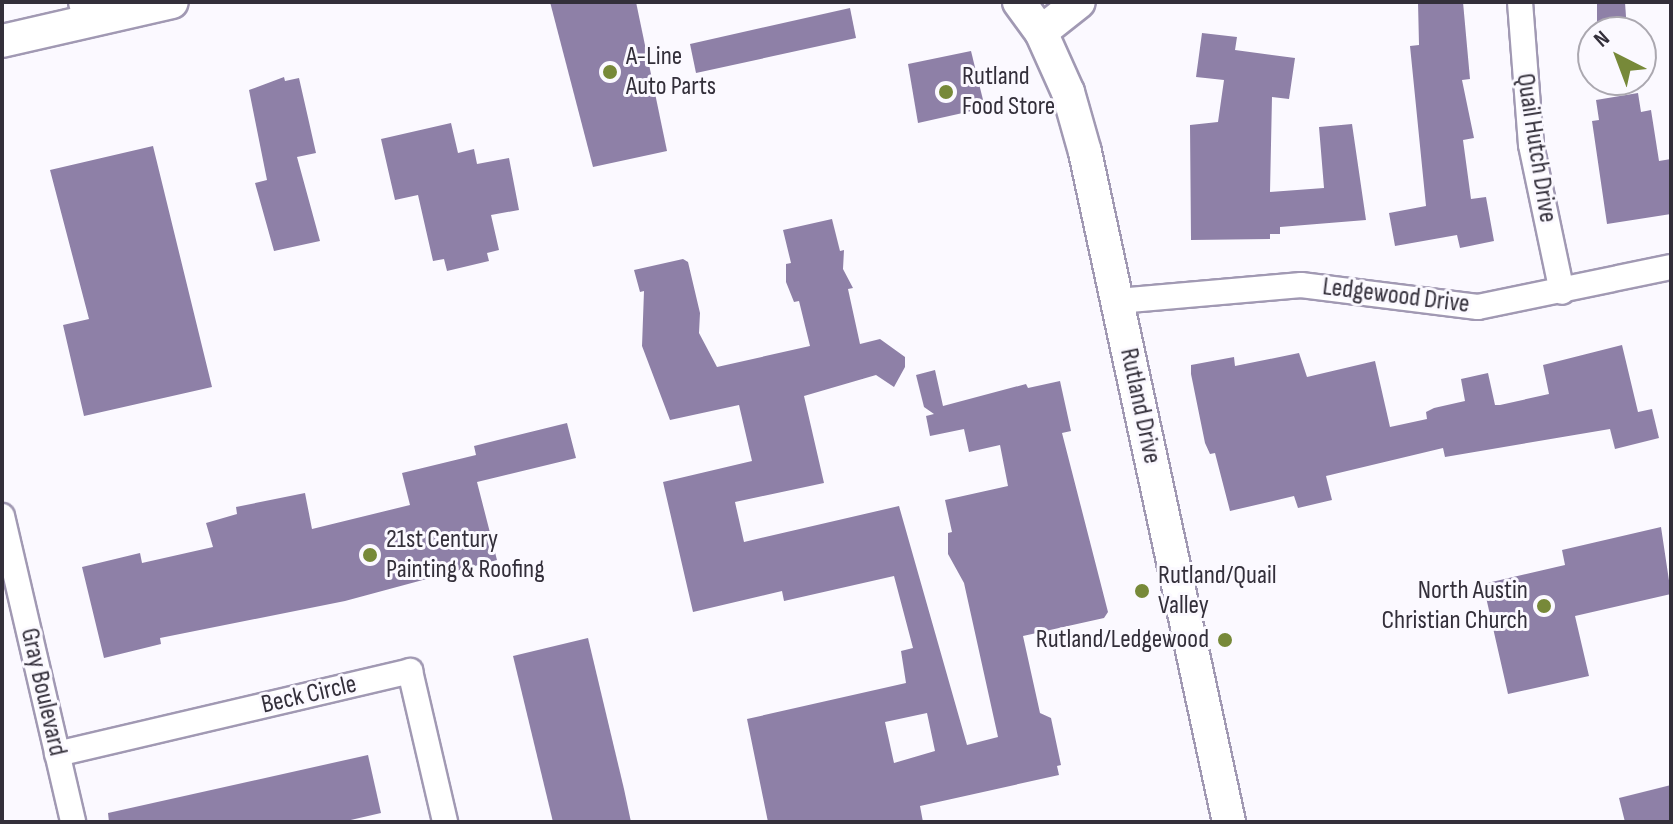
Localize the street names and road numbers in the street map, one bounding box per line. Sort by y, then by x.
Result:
street label: Quail Hutch Drive [1509,71,1563,225]
street label: Ledgewood Drive [1321,272,1471,320]
street label: Rutland Drive [1113,345,1167,467]
street label: Gray Boulevard [13,625,73,759]
street label: Beck Circle [258,669,360,721]

